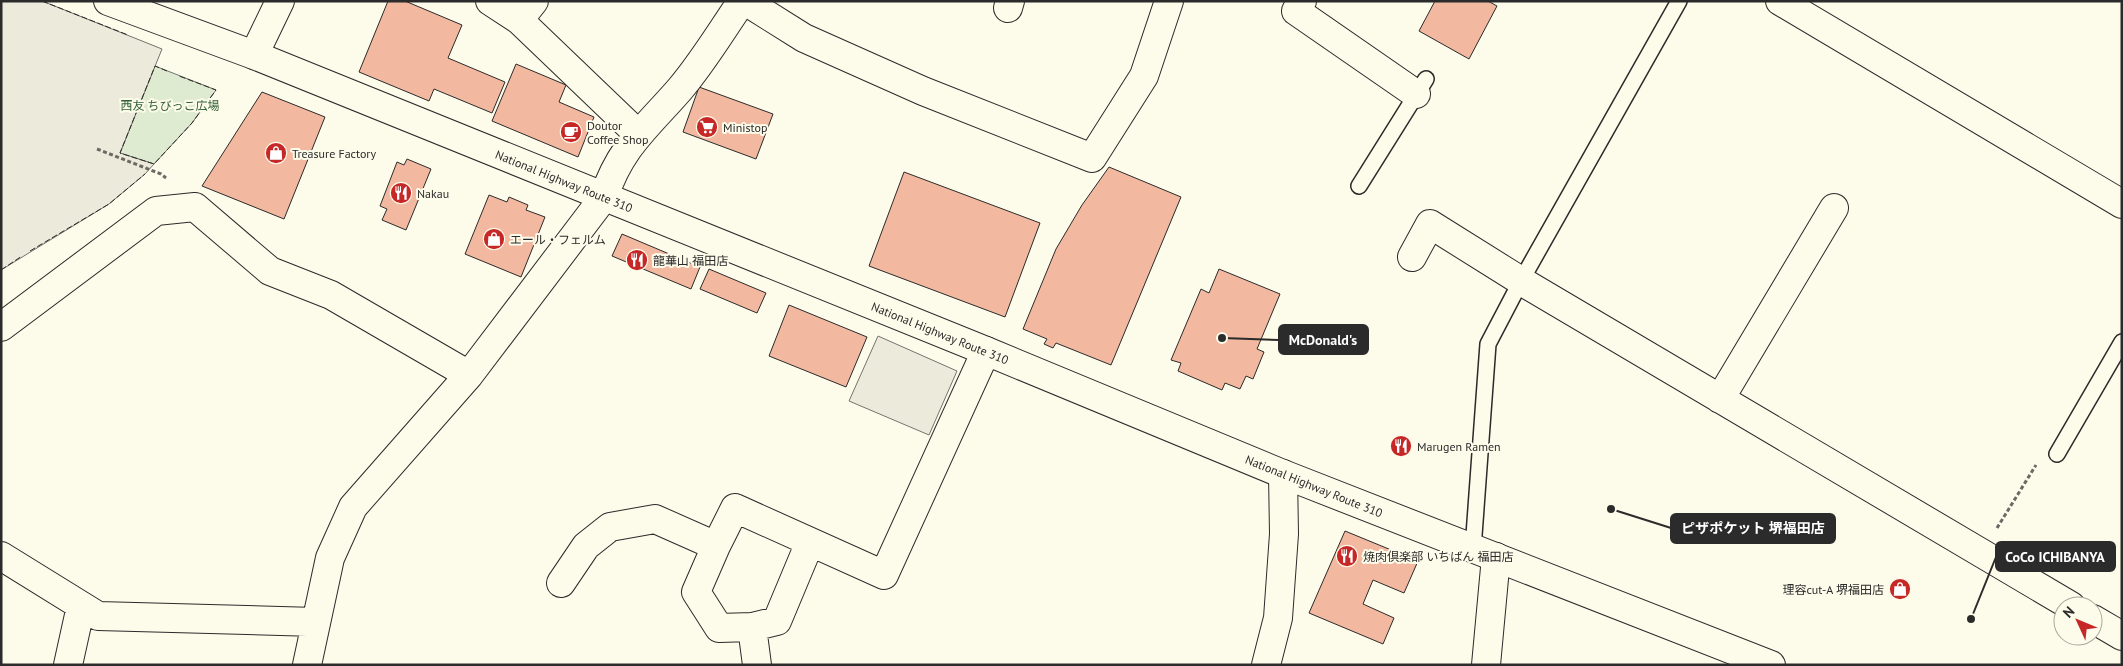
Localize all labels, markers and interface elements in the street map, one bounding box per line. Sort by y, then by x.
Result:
park label: 西友 ちびっこ広場 [120,98,220,113]
supermarket icon: Ministop [695,115,719,139]
place label: Doutor Coffee Shop [587,118,648,147]
cafe icon: Doutor Coffee Shop [559,120,583,144]
place label: Ministop [723,120,767,135]
shop icon: Treasure Factory [264,141,288,165]
place label: Treasure Factory [292,146,376,161]
street label: National Highway Route 310 [493,147,635,216]
restaurant icon: Nakau [389,181,413,205]
place label: Nakau [417,186,449,201]
shop icon: エール・フェルム [482,227,506,251]
place label: エール・フェルム [510,232,606,247]
restaurant icon: 龍華山 福田店 [625,248,649,272]
place label: 龍華山 福田店 [653,253,728,268]
street label: National Highway Route 310 [869,299,1011,368]
callout: McDonald's [1279,325,1368,354]
text: McDonald's [1289,331,1357,349]
restaurant icon: Marugen Ramen [1389,434,1413,458]
place label: Marugen Ramen [1417,439,1501,454]
street label: National Highway Route 310 [1243,452,1385,521]
callout: ピザポケット 堺福田店 [1671,514,1835,543]
text: ピザポケット 堺福田店 [1681,519,1825,537]
callout: CoCo ICHIBANYA [1996,542,2115,571]
restaurant icon: 焼肉倶楽部 いちばん 福田店 [1335,544,1359,568]
text: CoCo ICHIBANYA [2005,548,2105,566]
place label: 焼肉倶楽部 いちばん 福田店 [1363,549,1513,564]
shop icon: 理容cut-A 堺福田店 [1888,577,1912,601]
place label: 理容cut-A 堺福田店 [1782,582,1884,597]
north arrow [2053,596,2103,646]
text: N [2059,602,2078,622]

